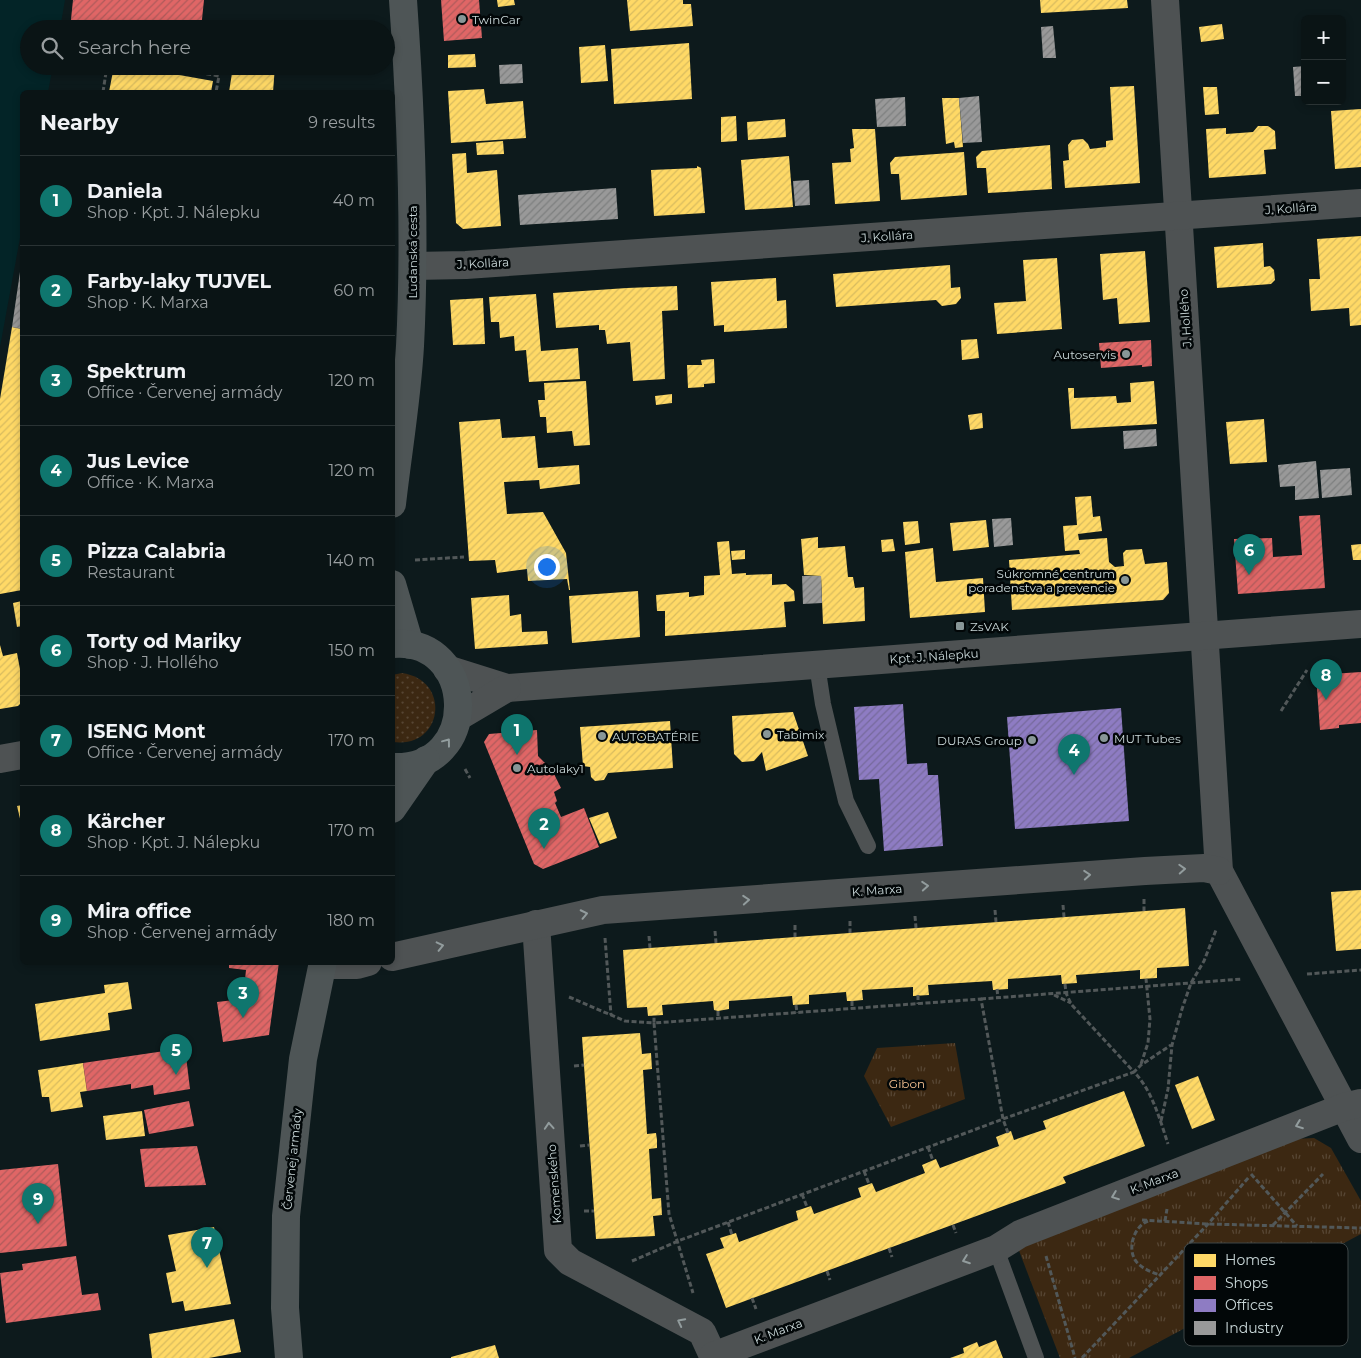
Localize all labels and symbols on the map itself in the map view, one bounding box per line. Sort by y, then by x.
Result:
place label: TwinCar [472,12,521,27]
marker: TwinCar [456,13,468,25]
street label: J. Kollára [1263,199,1318,217]
street label: Ludanská cesta [405,206,420,298]
street label: J. Kollára [859,227,914,245]
street label: J. Kollára [455,254,510,272]
street label: J. Hollého [1175,288,1195,349]
place label: Autoservis [1054,347,1116,362]
marker: Autoservis [1120,348,1132,360]
pin: 6 [1233,534,1265,575]
your location [534,554,560,580]
place label: Súkromné centrum poradenstva a prevencie [968,566,1115,595]
marker: Súkromné centrum poradenstva a prevencie [1119,574,1131,586]
place label: ZsVAK [970,619,1009,634]
marker: ZsVAK [954,620,966,632]
street label: Kpt. J. Nálepku [889,645,979,667]
pin: 8 [1310,659,1342,700]
pin: 1 [501,714,533,755]
place label: Tabimix [777,727,825,742]
marker: Tabimix [761,728,773,740]
place label: AUTOBATÉRIE [612,729,699,744]
marker: AUTOBATÉRIE [596,730,608,742]
place label: MUT Tubes [1114,731,1181,746]
marker: MUT Tubes [1098,732,1110,744]
place label: DURAS Group [937,733,1022,748]
marker: DURAS Group [1026,734,1038,746]
pin: 4 [1058,734,1090,775]
one-way arrow [441,739,449,748]
place label: Autolaky1 [527,761,584,776]
marker: Autolaky1 [511,762,523,774]
pin: 2 [528,808,560,849]
one-way arrow [1179,864,1187,875]
one-way arrow [1084,869,1092,880]
street label: K. Marxa [851,881,903,899]
one-way arrow [922,881,930,892]
one-way arrow [742,894,750,905]
one-way arrow [580,909,589,920]
one-way arrow [436,941,444,952]
pin: 3 [227,977,259,1018]
pin: 5 [160,1034,192,1075]
park label: Gibon [889,1076,925,1091]
street label: Červenej armády [279,1107,305,1211]
one-way arrow [1295,1118,1304,1129]
one-way arrow [544,1122,555,1130]
street label: Komenského [544,1144,564,1224]
street label: K. Marxa [1128,1165,1180,1197]
pin: 9 [22,1183,54,1224]
one-way arrow [1111,1190,1120,1201]
pin: 7 [191,1227,223,1268]
legend [1184,1243,1348,1346]
text: Homes [1225,1251,1275,1269]
one-way arrow [962,1254,971,1264]
text: Shops [1225,1274,1268,1292]
text: Offices [1225,1296,1273,1314]
street label: K. Marxa [752,1315,804,1347]
one-way arrow [677,1318,686,1328]
text: Industry [1225,1319,1284,1337]

